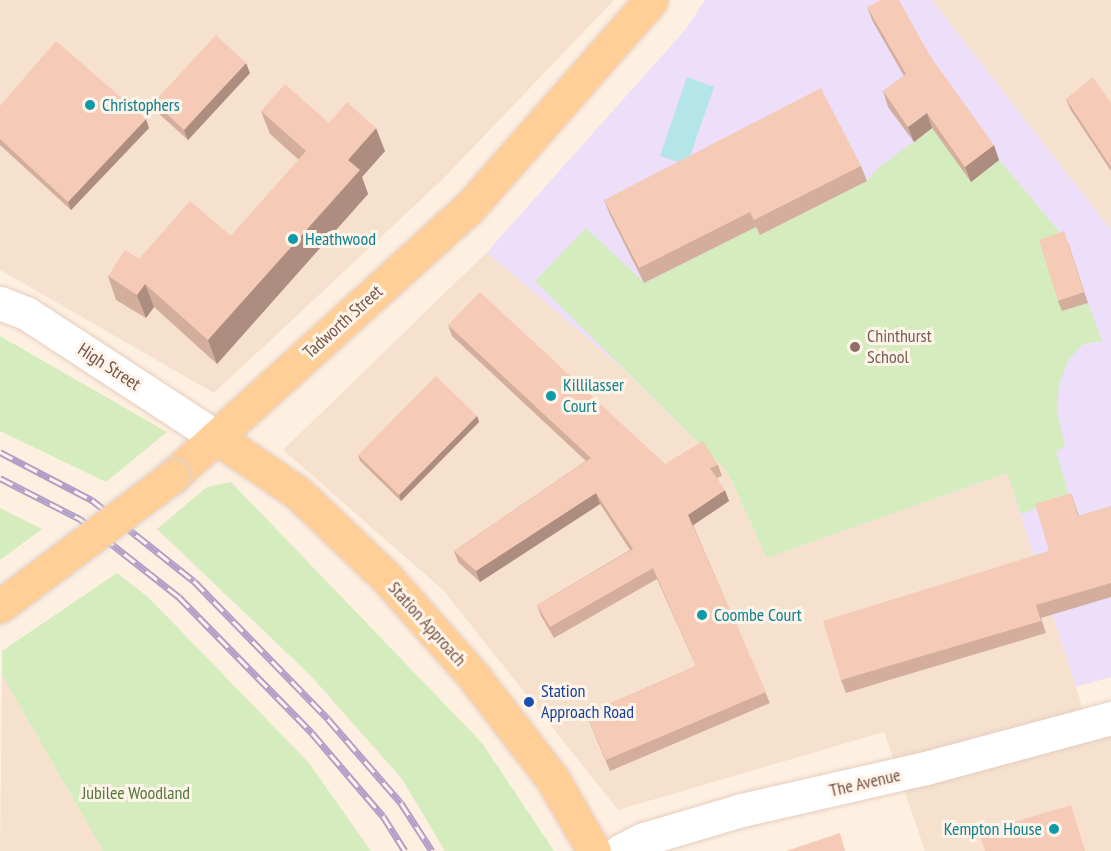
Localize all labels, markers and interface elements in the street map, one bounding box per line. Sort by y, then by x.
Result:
place label: Christophers [102,94,180,116]
marker: Christophers [83,98,97,112]
place label: Heathwood [305,228,376,250]
marker: Heathwood [286,232,300,246]
street label: Tadworth Street [299,281,387,363]
place label: Chinthurst School [867,326,932,368]
street label: High Street [74,339,144,395]
marker: Chinthurst School [848,340,862,354]
place label: Killilasser Court [563,375,624,418]
marker: Killilasser Court [544,389,558,403]
street label: Station Approach [383,577,471,671]
place label: Coombe Court [714,604,802,626]
marker: Coombe Court [695,608,709,622]
place label: Station Approach Road [541,681,634,724]
marker: Station Approach Road [522,695,536,709]
street label: The Avenue [827,764,903,802]
park label: Jubilee Woodland [82,782,190,804]
place label: Kempton House [944,818,1042,840]
marker: Kempton House [1047,822,1061,836]

